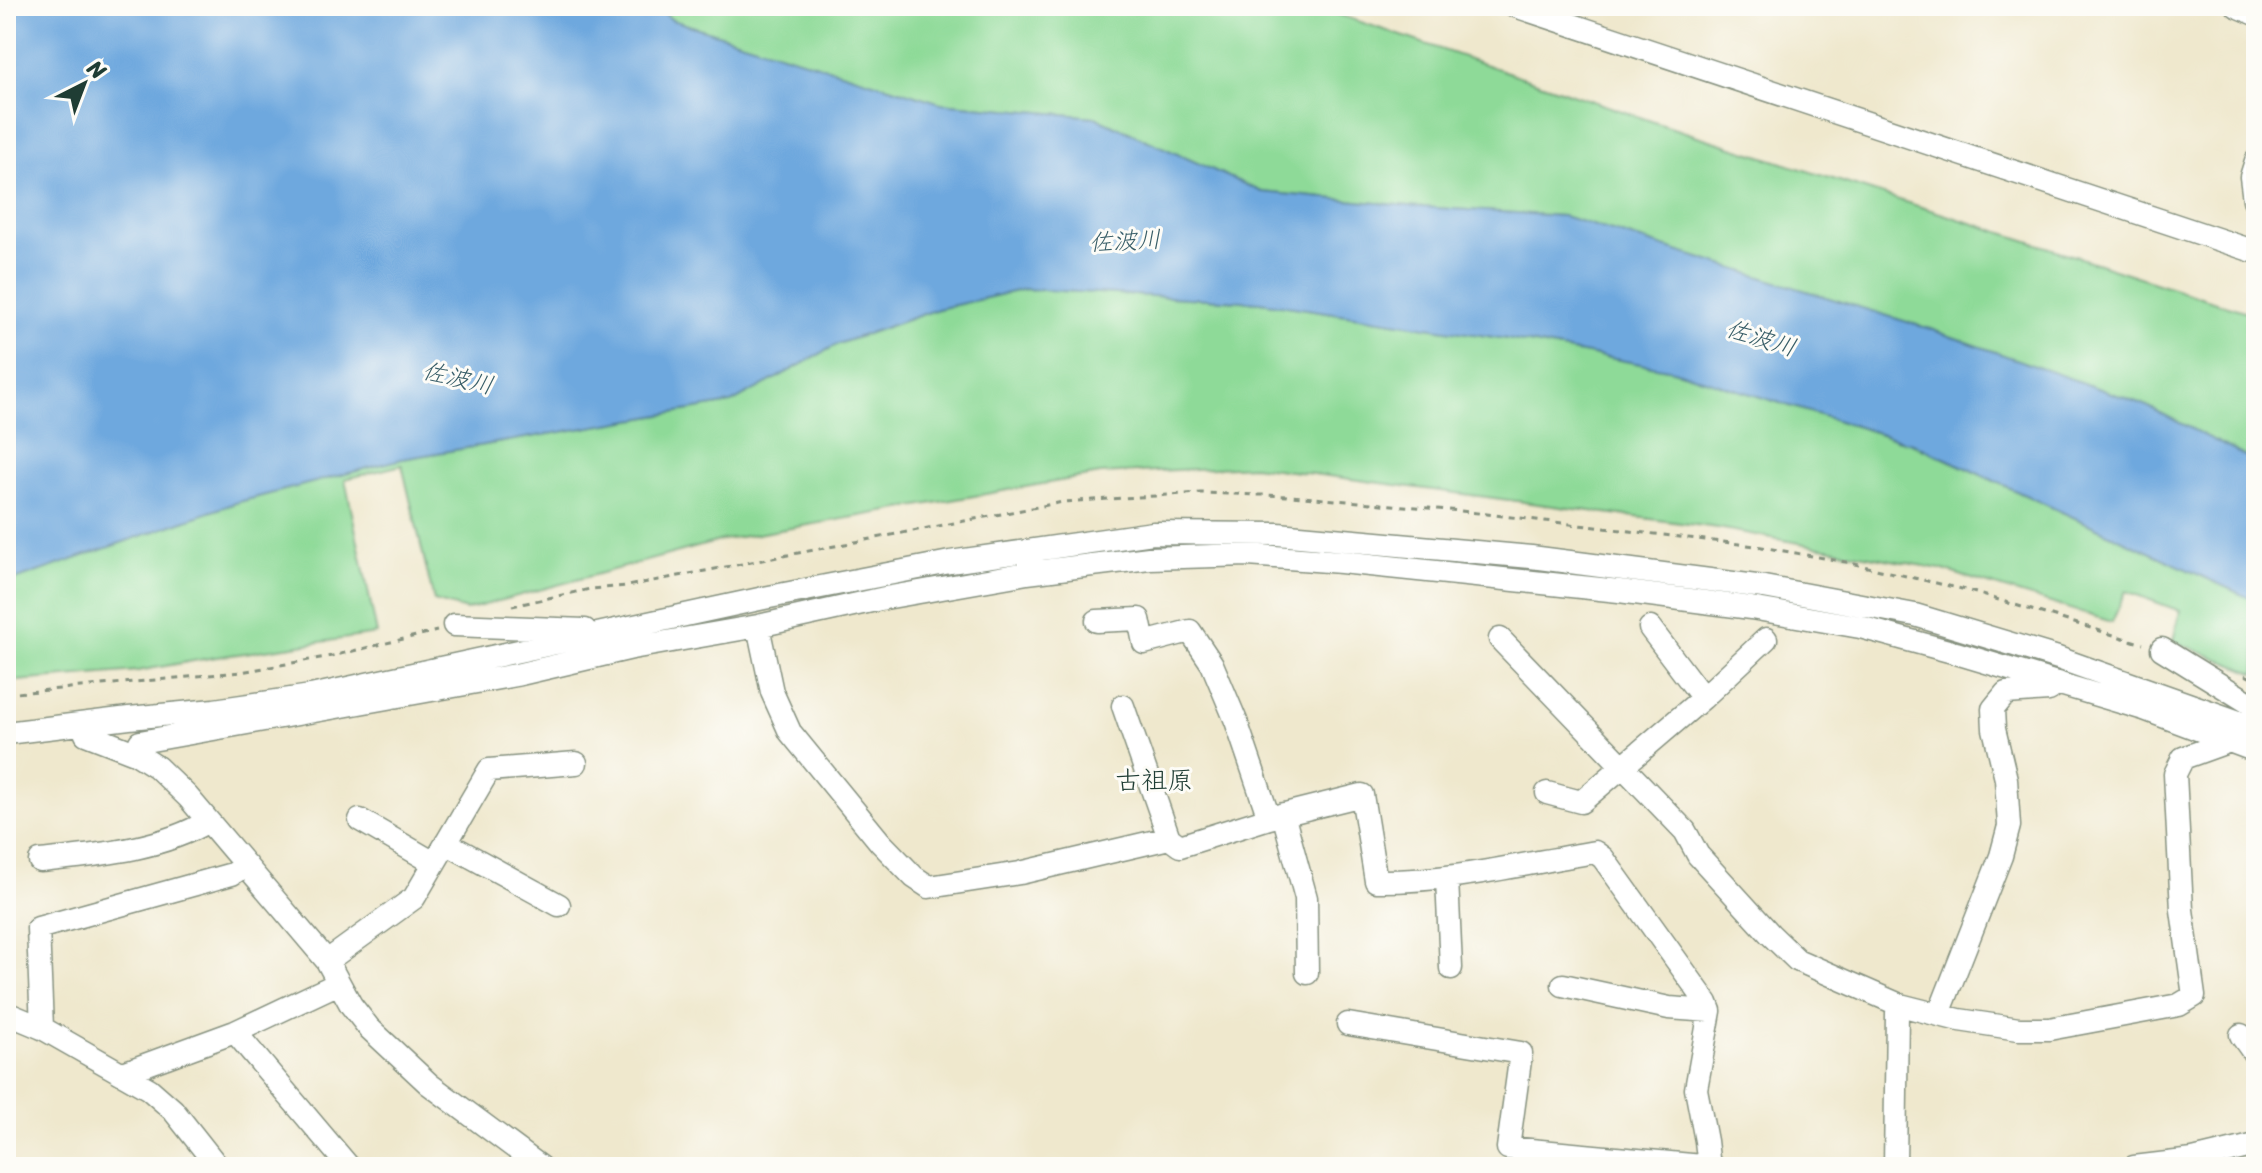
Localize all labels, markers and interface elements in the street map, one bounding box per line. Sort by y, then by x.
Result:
north arrow [44,44,124,124]
text: N [78,49,116,90]
water label: 佐波川 [1088,218,1162,264]
water label: 佐波川 [1720,307,1802,369]
water label: 佐波川 [418,349,498,407]
district label: 古祖原 [1115,757,1193,803]

